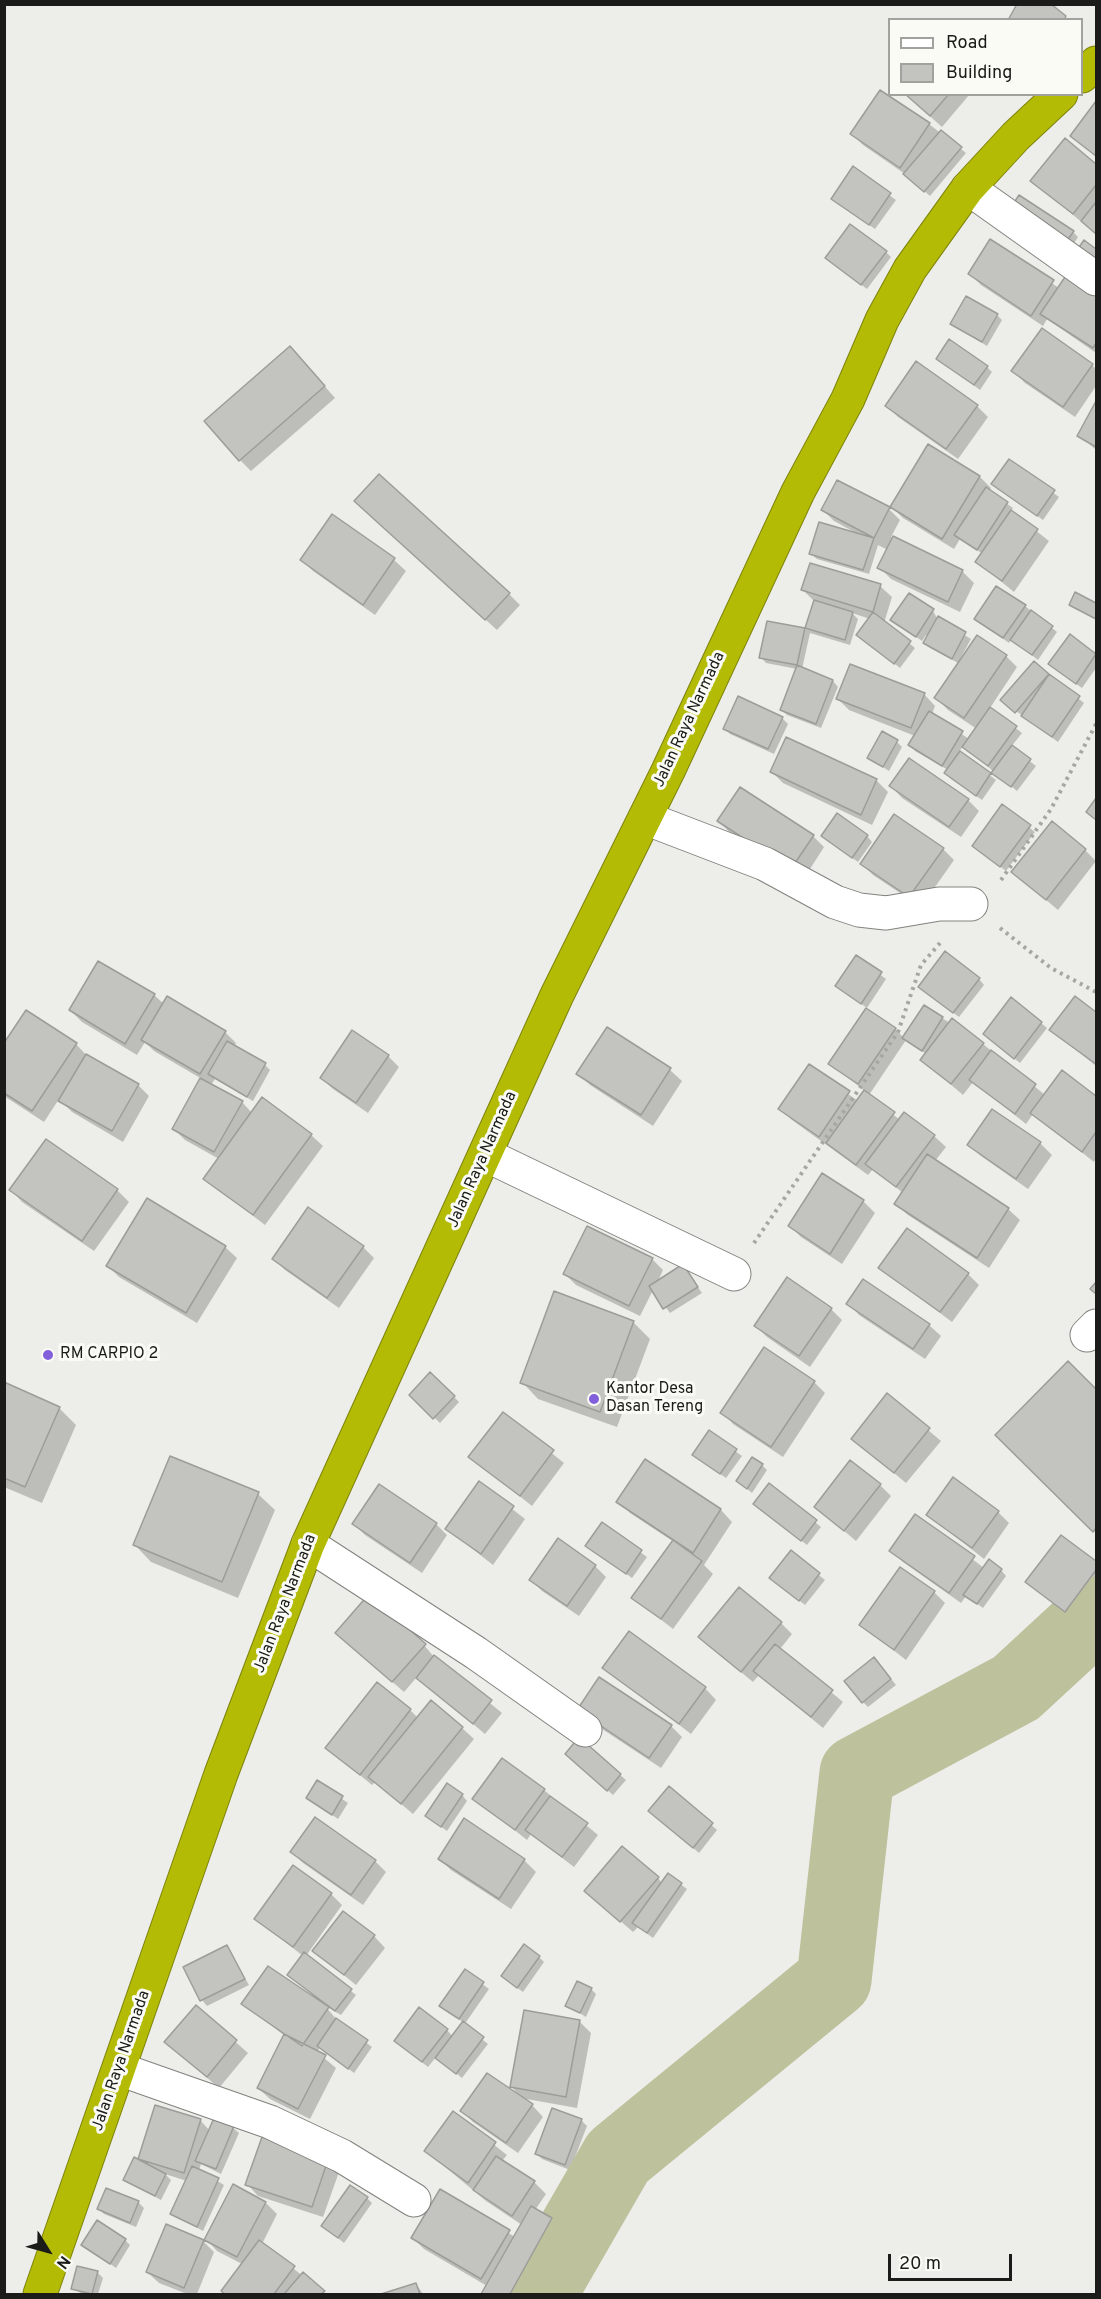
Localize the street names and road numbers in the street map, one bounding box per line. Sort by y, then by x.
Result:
street label: Jalan Raya Narmada [650,649,730,791]
street label: Jalan Raya Narmada [444,1089,522,1231]
street label: Jalan Raya Narmada [251,1532,321,1676]
street label: Jalan Raya Narmada [89,1988,155,2134]

